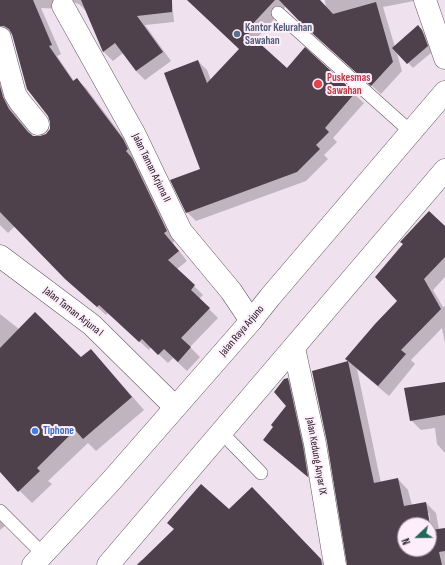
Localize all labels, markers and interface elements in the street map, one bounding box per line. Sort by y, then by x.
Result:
place label: Kantor Kelurahan Sawahan [245,21,312,47]
marker: Kantor Kelurahan Sawahan [232,29,242,39]
place label: Puskesmas Sawahan [327,71,370,97]
marker: Puskesmas Sawahan [312,78,324,90]
street label: Jalan Taman Arjuna II [129,132,173,204]
street label: Jalan Taman Arjuna I [40,284,106,340]
street label: Jalan Raya Arjuno [217,303,267,359]
street label: Jalan Kedung Anyar IX [303,416,329,496]
place label: Tiphone [43,424,74,438]
marker: Tiphone [30,426,40,436]
north arrow [397,517,437,557]
text: N [399,536,413,546]

